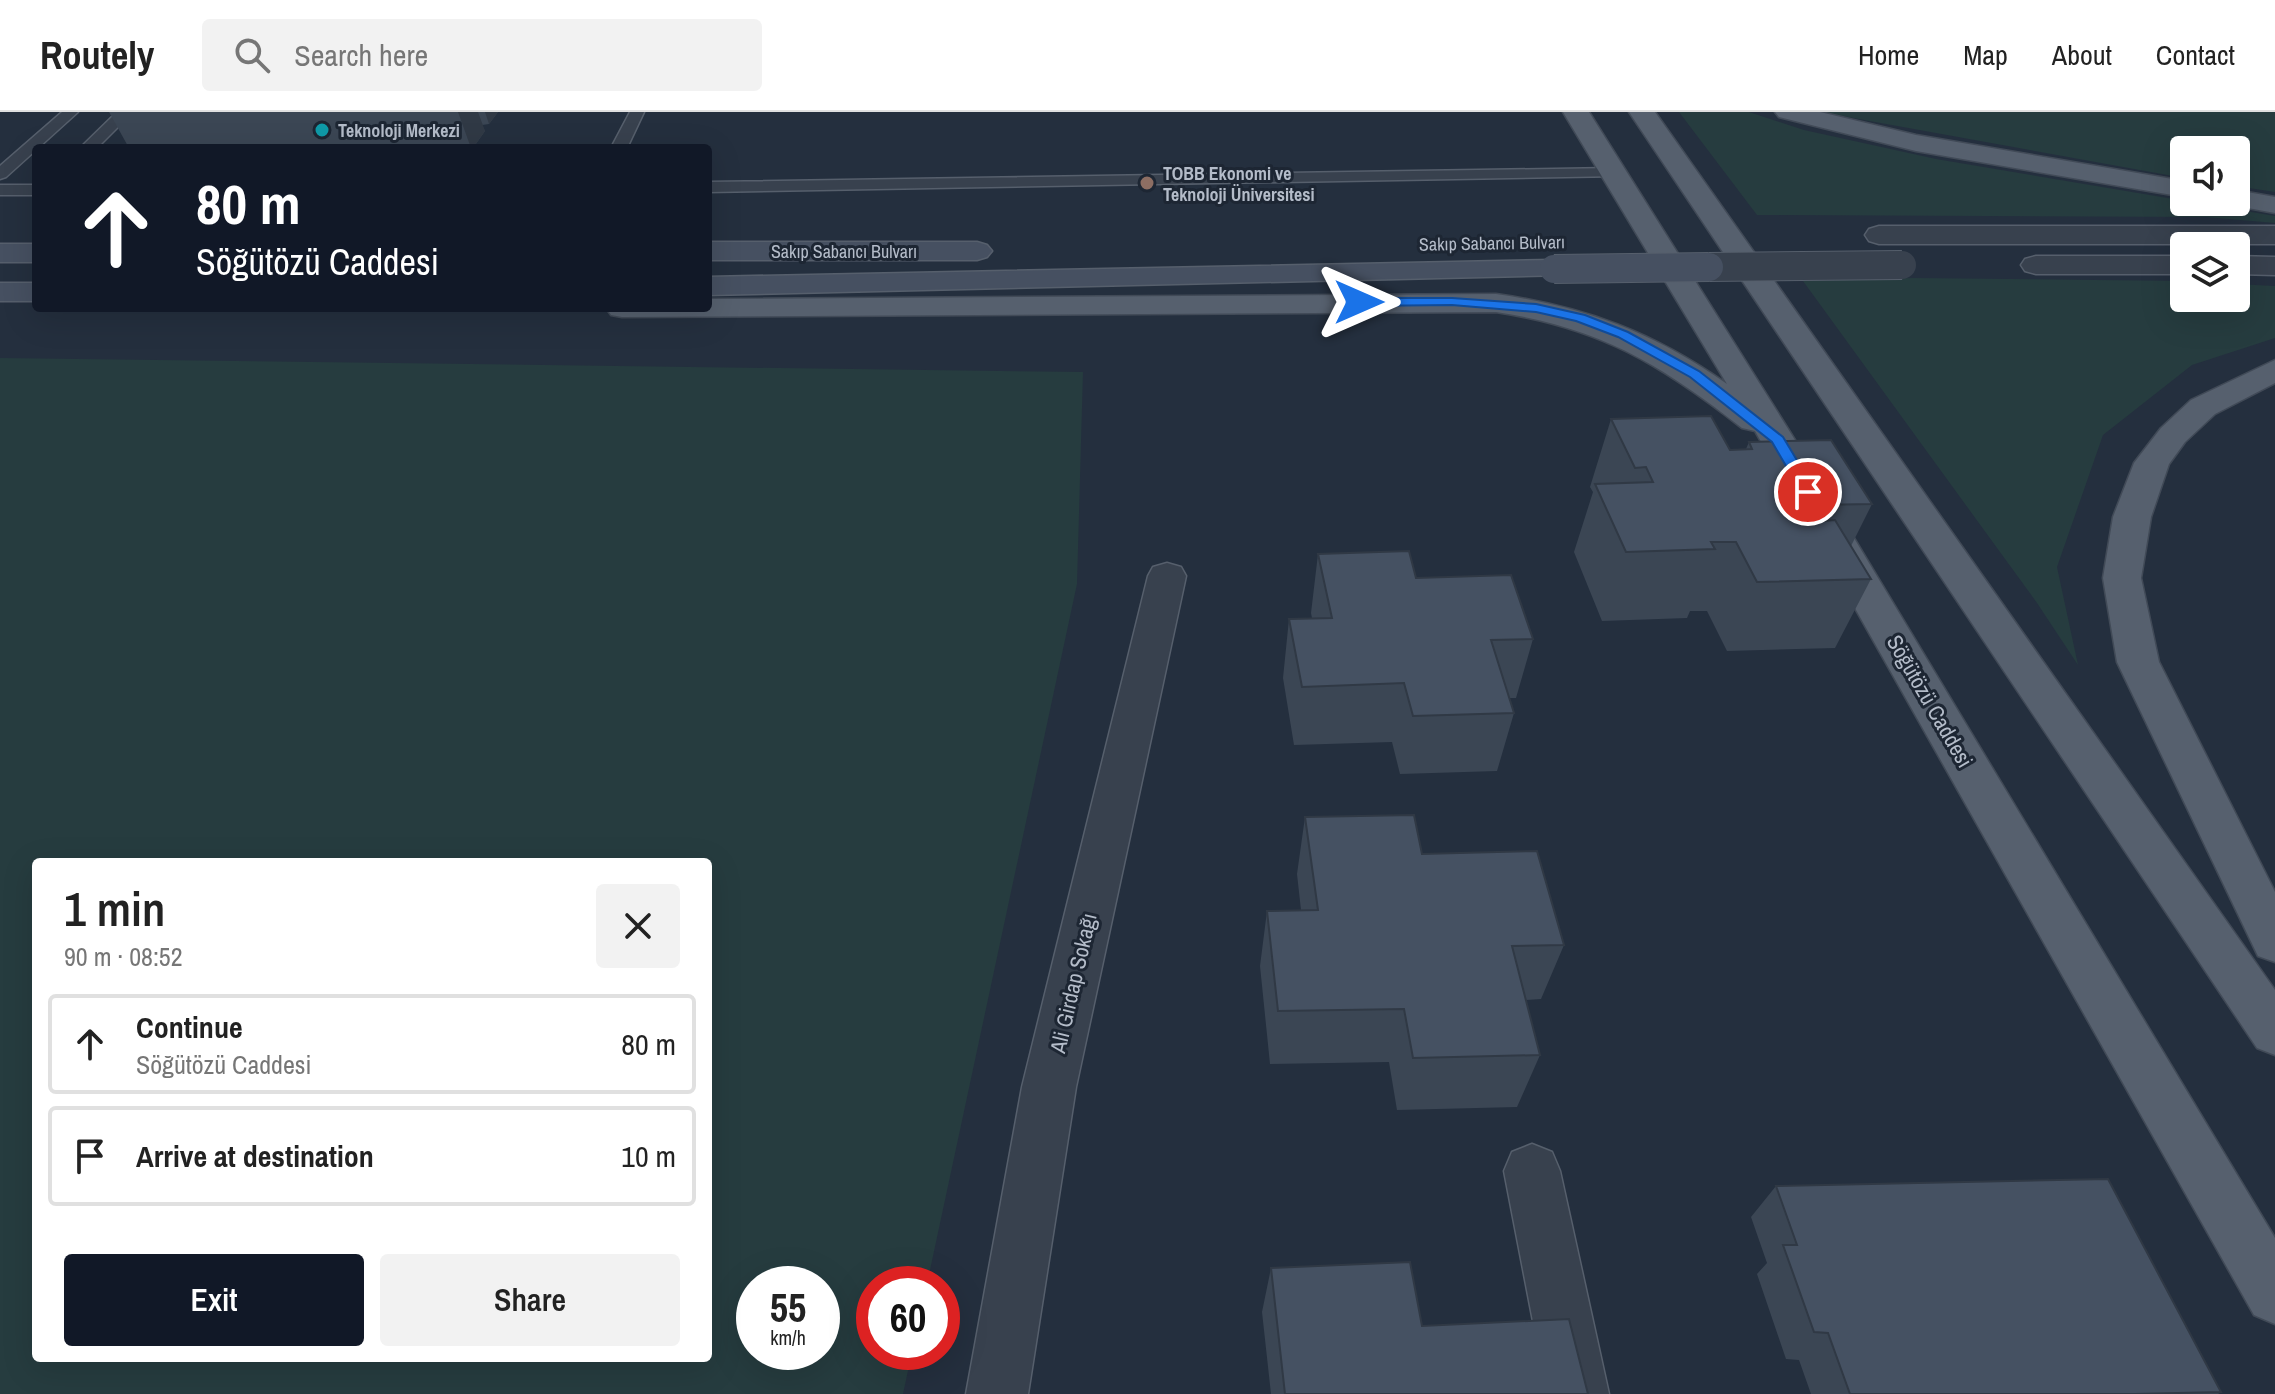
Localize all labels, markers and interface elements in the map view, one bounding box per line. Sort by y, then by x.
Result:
search box [202,19,762,91]
text: Routely [40,30,154,81]
icon: search [230,33,274,77]
text: Search here [294,35,428,75]
text: Home [1858,36,1919,74]
text: Map [1963,36,2008,74]
text: About [2052,36,2112,74]
text: Contact [2156,36,2235,74]
place label: Teknoloji Merkezi [338,118,460,143]
marker: Teknoloji Merkezi [313,121,331,139]
map controls [2170,136,2250,312]
button: sound [2170,136,2250,216]
place label: TOBB Ekonomi ve Teknoloji Üniversitesi [1163,161,1315,207]
text: 80 m [196,166,301,241]
marker: TOBB Ekonomi ve Teknoloji Üniversitesi [1138,174,1156,192]
icon: ahead [64,176,168,280]
street label: Sakıp Sabancı Bulvarı [1419,229,1565,257]
button: layers [2170,232,2250,312]
text: Söğütözü Caddesi [196,238,439,286]
street label: Sakıp Sabancı Bulvarı [771,239,917,264]
position arrow [1317,260,1401,344]
pin [1774,458,1842,526]
icon: arrive [1786,470,1830,514]
street label: Söğütözü Caddesi [1880,629,1980,773]
text: 1 min [64,876,165,941]
button: close [596,884,680,968]
street label: Ali Girdap Sokağı [1042,910,1104,1057]
text: 90 m · 08:52 [64,939,183,974]
text: Continue [136,1007,243,1047]
icon: ahead [68,1022,112,1066]
text: 80 m [621,1024,676,1064]
text: Söğütözü Caddesi [136,1047,311,1082]
icon: arrive [68,1134,112,1178]
text: Arrive at destination [136,1136,374,1176]
text: 10 m [621,1136,676,1176]
button: Exit [64,1254,364,1346]
button: Share [380,1254,680,1346]
speed limit sign: 60 [856,1266,960,1370]
text: 55 [770,1281,806,1334]
text: km/h [770,1324,806,1351]

